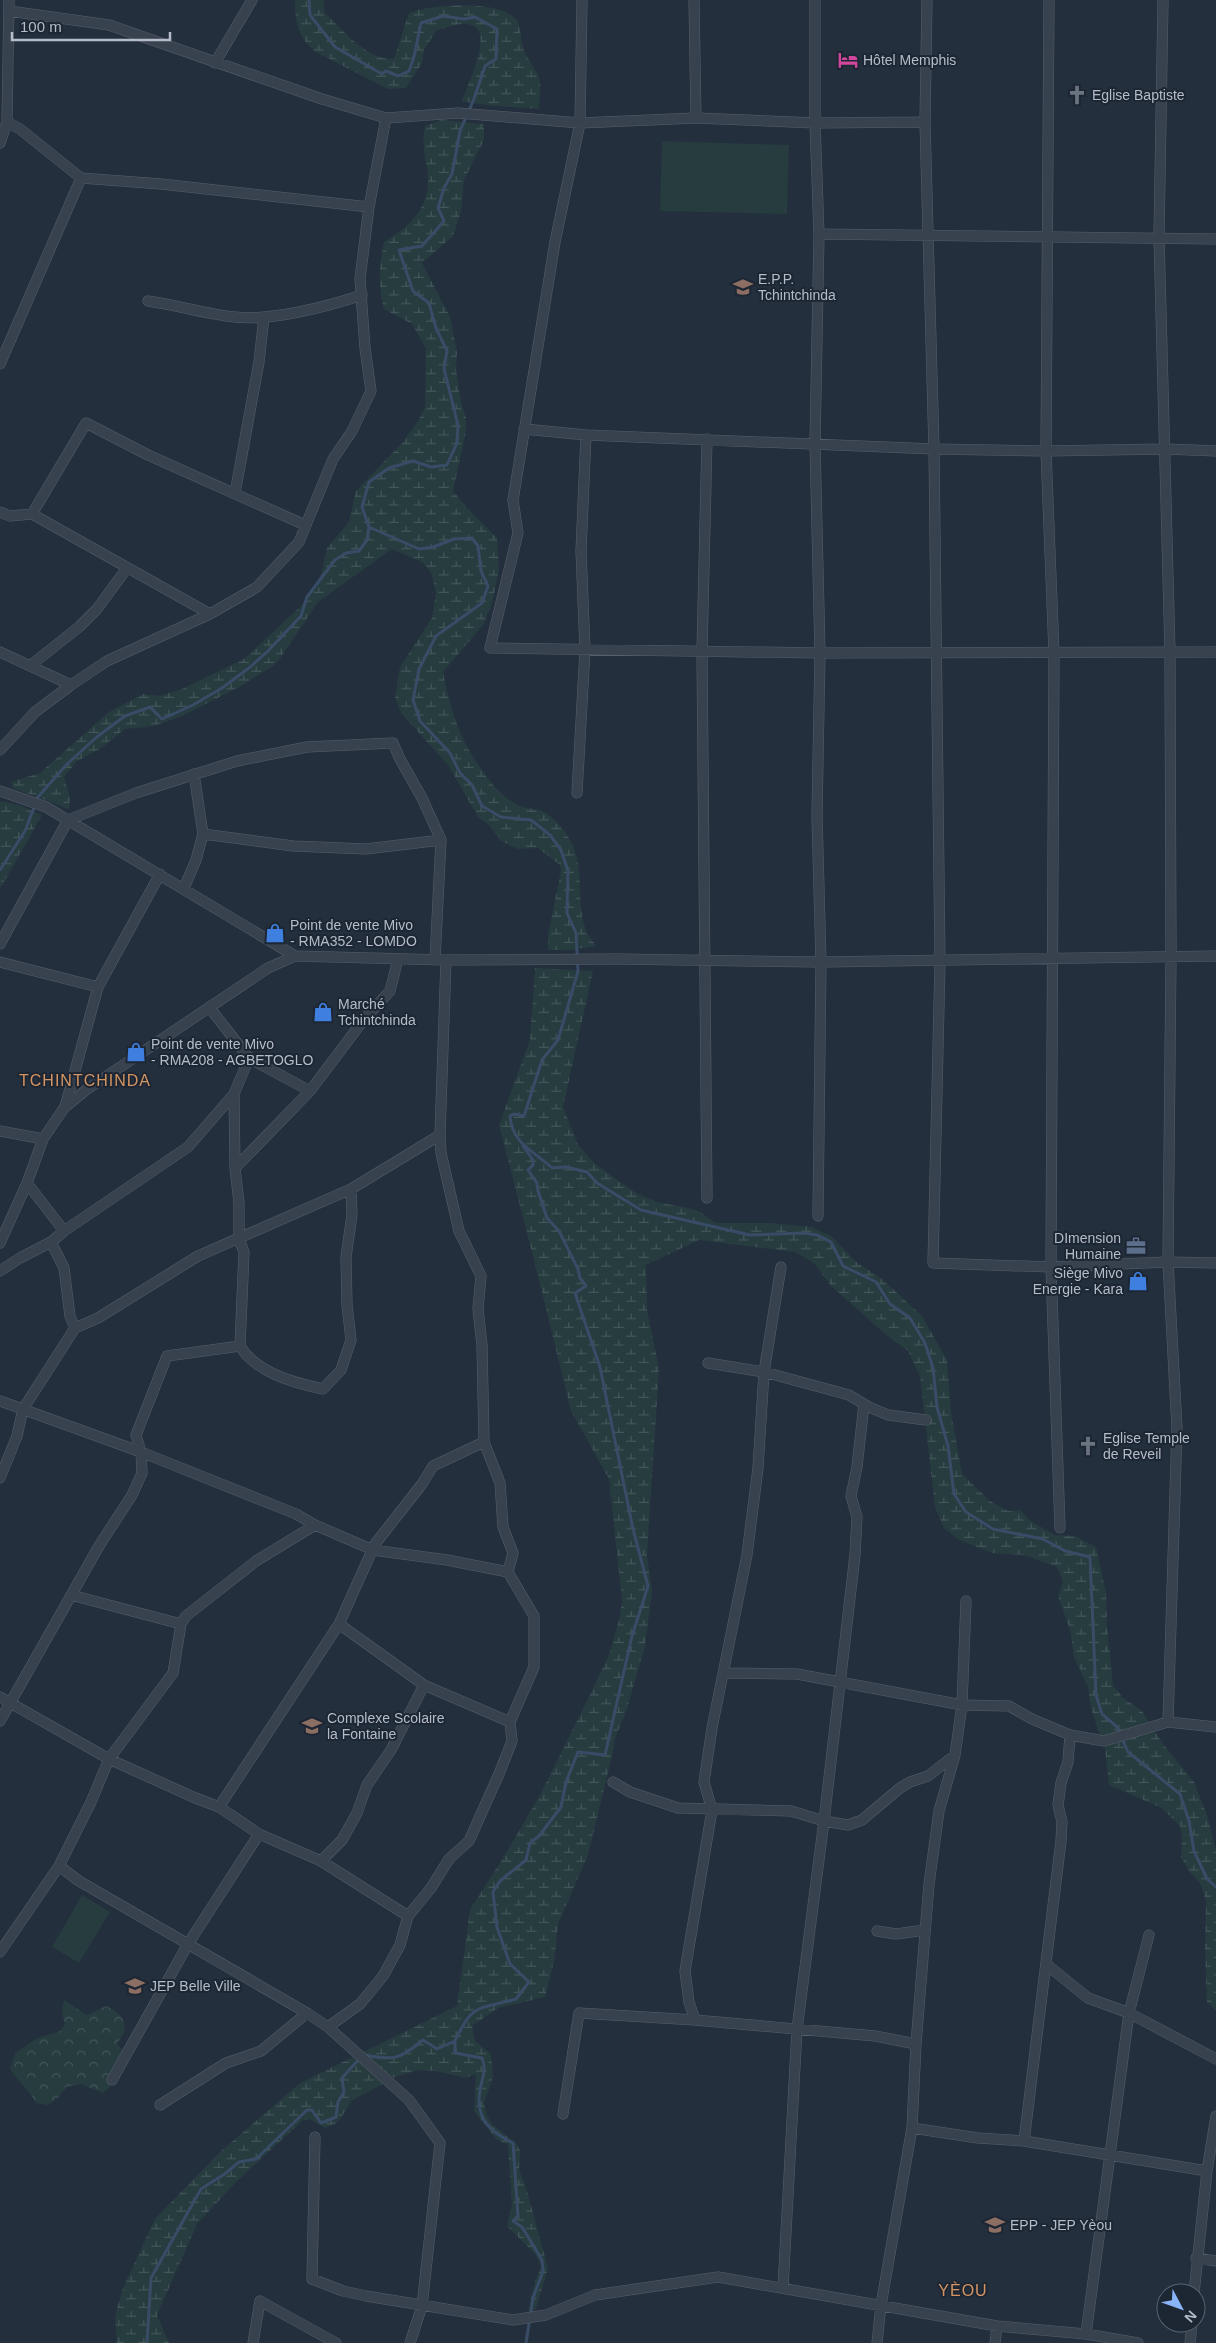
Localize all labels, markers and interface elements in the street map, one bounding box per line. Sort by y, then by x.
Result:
scale bar [12,10,170,42]
text: 100 m [20,18,62,35]
hotel icon: Hôtel Memphis [837,49,859,71]
place label: Hôtel Memphis [863,52,956,68]
church icon: Eglise Baptiste [1066,84,1088,106]
place label: Eglise Baptiste [1092,87,1185,103]
place label: E.P.P. Tchintchinda [758,271,836,303]
school or university icon: E.P.P. Tchintchinda [732,276,754,298]
place label: Point de vente Mivo - RMA352 - LOMDO [290,917,417,949]
shop icon: Point de vente Mivo - RMA352 - LOMDO [264,922,286,944]
place label: Marché Tchintchinda [338,996,416,1028]
shop icon: Marché Tchintchinda [312,1001,334,1023]
place label: Point de vente Mivo - RMA208 - AGBETOGLO [151,1036,313,1068]
shop icon: Point de vente Mivo - RMA208 - AGBETOGLO [125,1041,147,1063]
district label: TCHINTCHINDA [19,1072,151,1089]
place label: DImension Humaine [1054,1230,1121,1262]
office icon: DImension Humaine [1125,1235,1147,1257]
place label: Siège Mivo Energie - Kara [1033,1265,1123,1297]
shop icon: Siège Mivo Energie - Kara [1127,1270,1149,1292]
place label: Eglise Temple de Reveil [1103,1430,1190,1462]
church icon: Eglise Temple de Reveil [1077,1435,1099,1457]
place label: Complexe Scolaire la Fontaine [327,1710,445,1742]
school or university icon: Complexe Scolaire la Fontaine [301,1715,323,1737]
school or university icon: JEP Belle Ville [124,1975,146,1997]
place label: JEP Belle Ville [150,1978,241,1994]
school or university icon: EPP - JEP Yèou [984,2214,1006,2236]
place label: EPP - JEP Yèou [1010,2217,1112,2233]
district label: YÈOU [938,2281,988,2299]
north arrow [1156,2283,1206,2333]
text: N [1181,2307,1200,2326]

